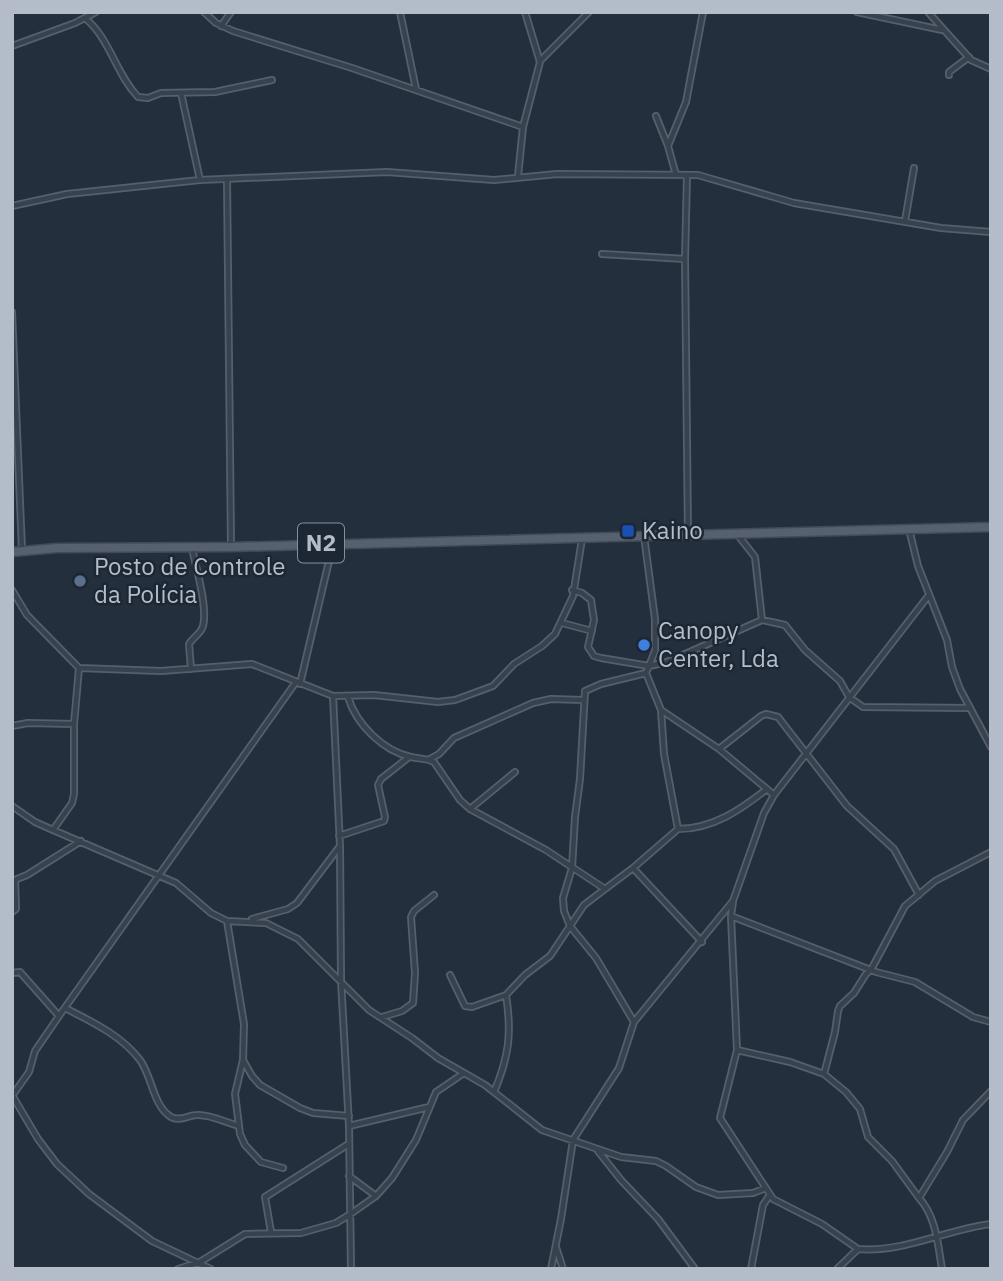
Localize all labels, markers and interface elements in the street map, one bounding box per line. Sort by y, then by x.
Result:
place label: Kaino [642,514,703,546]
marker: Kaino [620,523,636,539]
road number: N2 [298,524,344,562]
place label: Posto de Controle da Polícia [94,550,285,610]
marker: Posto de Controle da Polícia [72,573,88,589]
place label: Canopy Center, Lda [658,614,779,674]
marker: Canopy Center, Lda [636,637,652,653]

